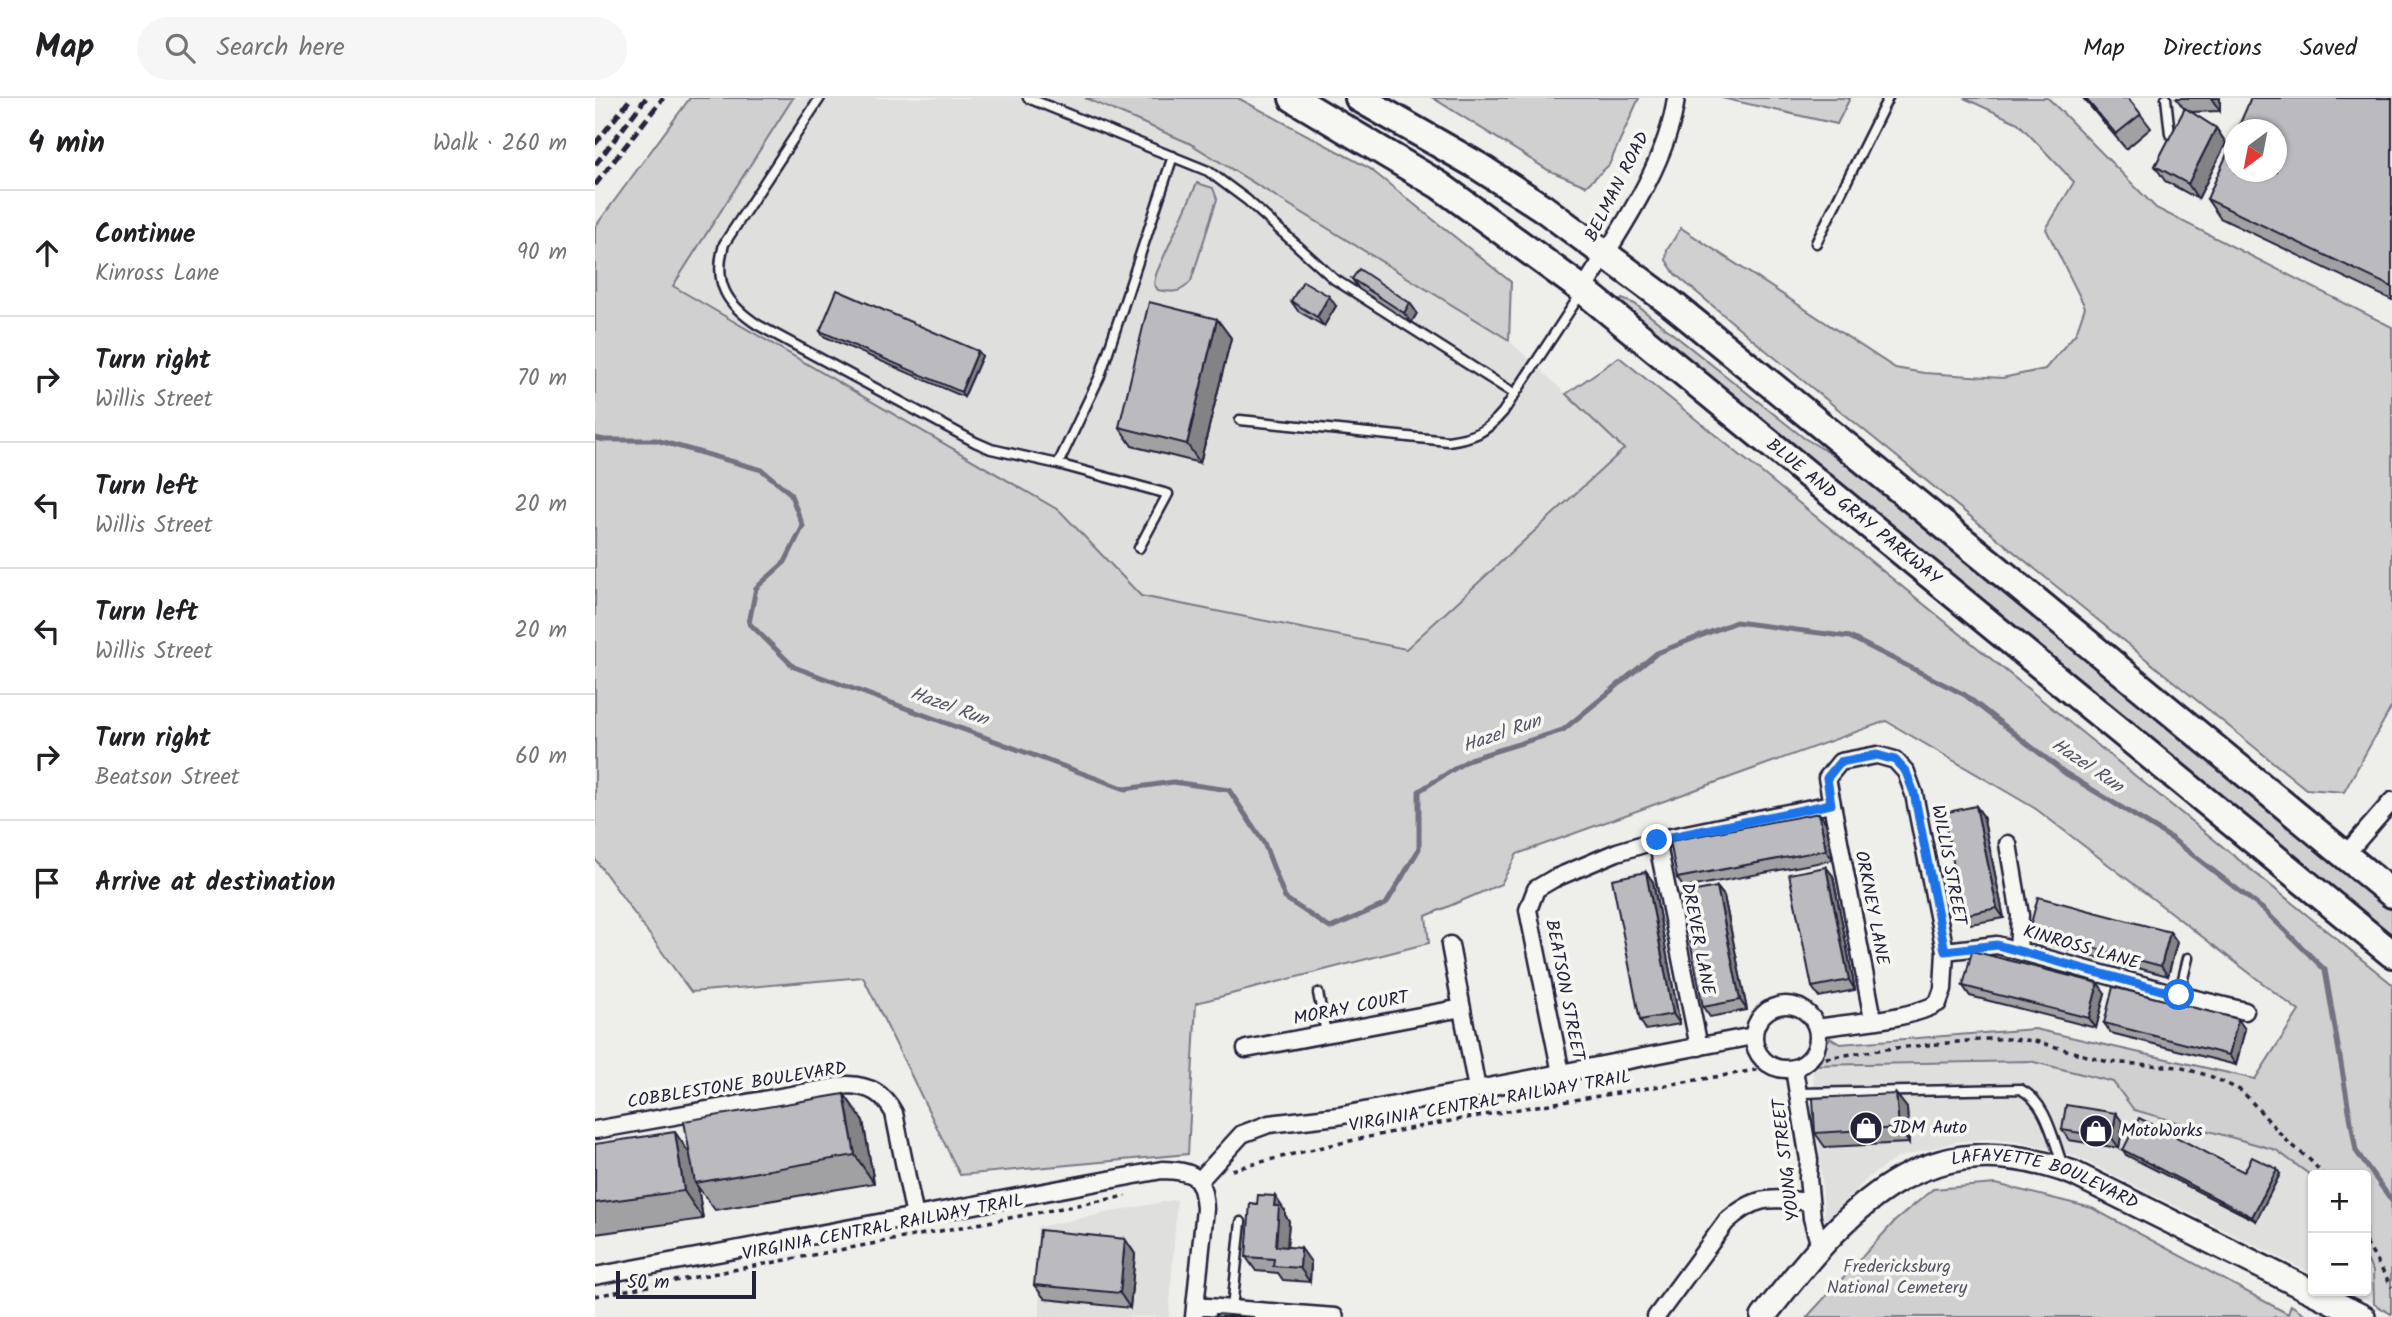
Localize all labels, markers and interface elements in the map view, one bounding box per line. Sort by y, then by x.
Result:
search box [137,17,627,80]
text: Map [35,22,95,75]
text: Search here [217,27,345,69]
icon: search [161,29,199,67]
text: Map [2083,29,2125,68]
text: Directions [2163,29,2262,68]
text: Saved [2300,29,2357,68]
north arrow [2224,119,2287,182]
text: 4 min [28,120,105,168]
text: Walk · 260 m [433,126,567,162]
street label: BELMAN ROAD [1578,126,1658,247]
text: Continue [95,214,196,256]
icon: ahead [28,234,66,272]
text: 90 m [517,235,567,271]
text: Kinross Lane [95,256,219,292]
text: Turn right [95,340,211,382]
icon: right [28,360,66,398]
text: 70 m [517,361,567,397]
text: Willis Street [95,382,213,418]
street label: BLUE AND GRAY PARKWAY [1760,431,1948,593]
text: Turn left [95,466,198,508]
icon: left [28,486,66,524]
text: 20 m [515,487,567,523]
text: Willis Street [95,508,213,544]
text: Turn left [95,592,198,634]
icon: left [28,612,66,650]
text: 20 m [515,613,567,649]
text: Willis Street [95,634,213,670]
water label: Hazel Run [906,679,994,736]
water label: Hazel Run [1459,706,1547,761]
text: Turn right [95,718,211,760]
water label: Hazel Run [2045,731,2131,802]
icon: right [28,738,66,776]
text: 60 m [515,739,567,775]
text: Beatson Street [95,760,240,796]
street label: WILLIS STREET [1922,802,1974,929]
route end [1641,824,1672,855]
street label: ORKNEY LANE [1846,848,1896,968]
text: Arrive at destination [95,862,335,904]
icon: arrive [28,864,66,902]
street label: DREVER LANE [1672,880,1722,998]
street label: BEATSON STREET [1536,917,1592,1064]
street label: KINROSS LANE [2019,918,2143,979]
route start [2163,979,2194,1010]
street label: MORAY COURT [1291,983,1413,1034]
street label: COBBLESTONE BOULEVARD [625,1054,849,1118]
street label: VIRGINIA CENTRAL RAILWAY TRAIL [1347,1063,1633,1141]
street label: YOUNG STREET [1765,1096,1809,1223]
shop icon: JDM Auto [1847,1109,1885,1147]
shop icon: MotoWorks [2077,1112,2115,1150]
place label: JDM Auto [1891,1114,1967,1143]
place label: MotoWorks [2121,1117,2203,1146]
street label: LAFAYETTE BOULEVARD [1949,1142,2144,1218]
map controls [2308,1170,2371,1296]
button: + [2308,1170,2371,1233]
street label: VIRGINIA CENTRAL RAILWAY TRAIL [740,1187,1026,1269]
button: − [2308,1233,2371,1296]
park label: Fredericksburg National Cemetery [1827,1253,1968,1303]
scale bar [616,1268,756,1300]
text: 50 m [627,1268,669,1298]

